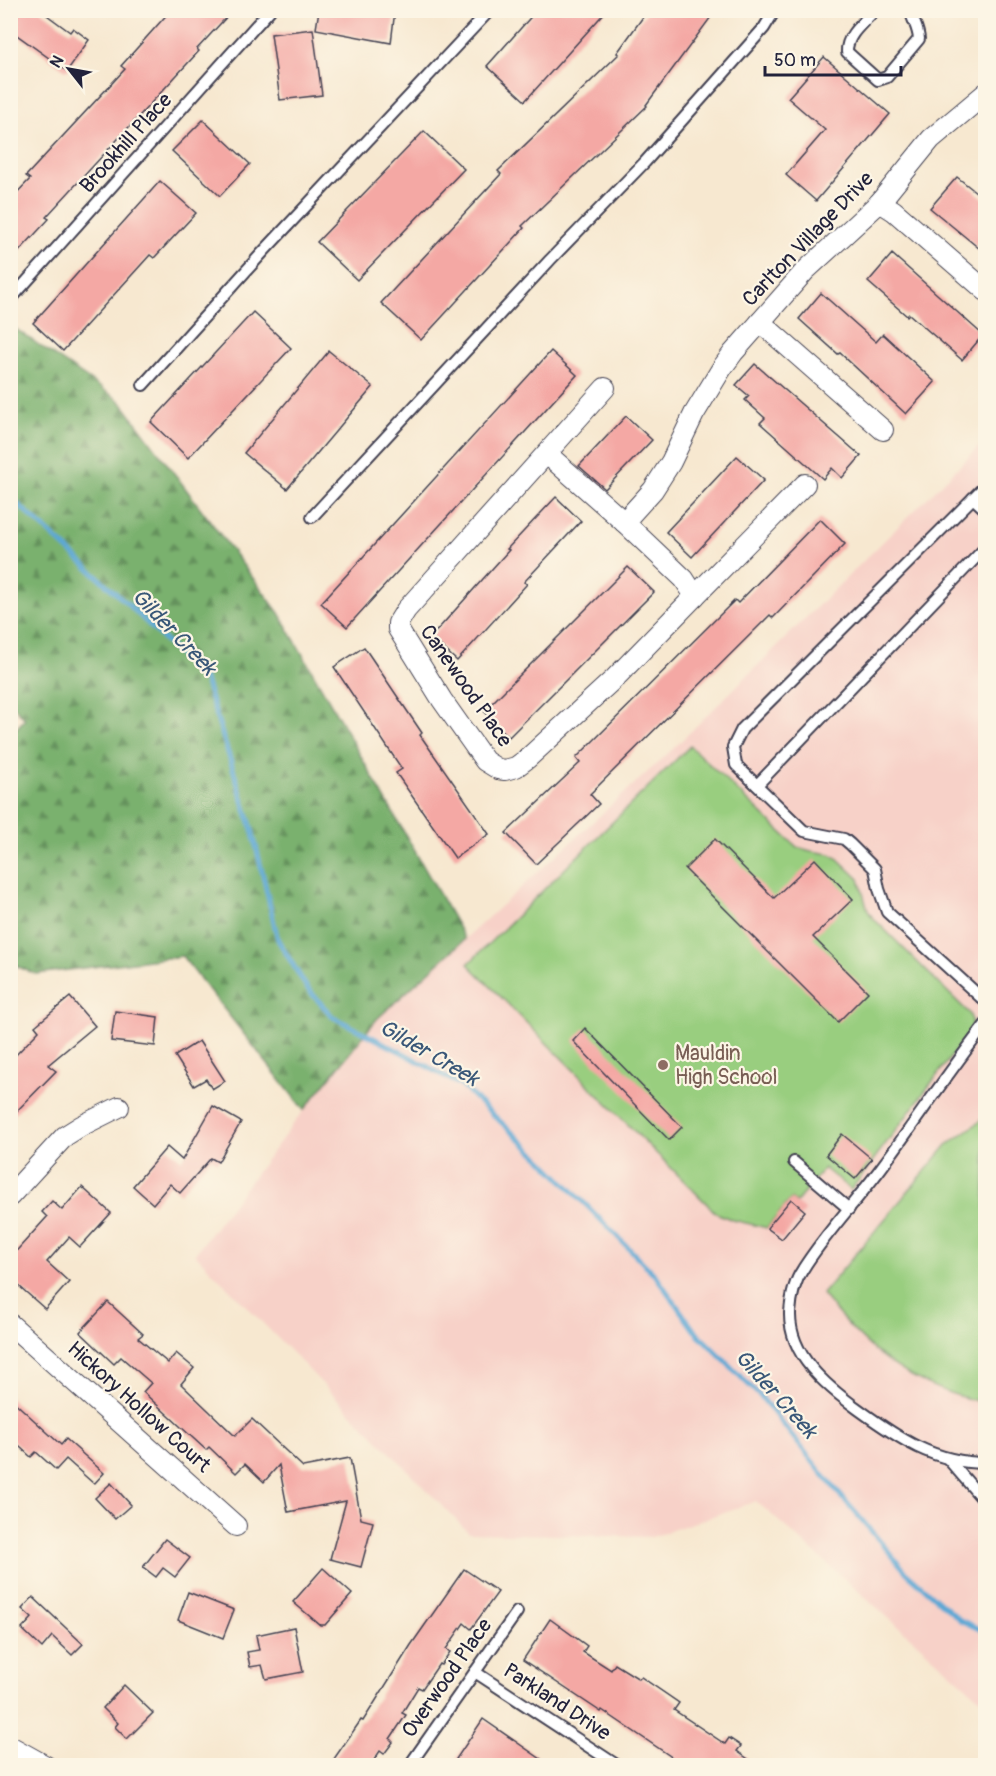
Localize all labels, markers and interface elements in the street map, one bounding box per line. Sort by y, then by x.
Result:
north arrow [39,39,99,99]
scale bar [765,39,902,77]
text: 50 m [774,49,816,72]
text: N [46,52,68,72]
street label: Brookhill Place [74,87,179,199]
street label: Carlton Village Drive [737,165,880,312]
water label: Gilder Creek [126,583,224,683]
street label: Canewood Place [414,620,519,753]
water label: Gilder Creek [374,1013,485,1094]
place label: Mauldin High School [675,1040,778,1091]
marker: Mauldin High School [656,1058,670,1072]
street label: Hickory Hollow Court [62,1335,217,1479]
water label: Gilder Creek [729,1344,824,1446]
street label: Overwood Place [396,1613,498,1743]
street label: Parkland Drive [498,1657,616,1747]

